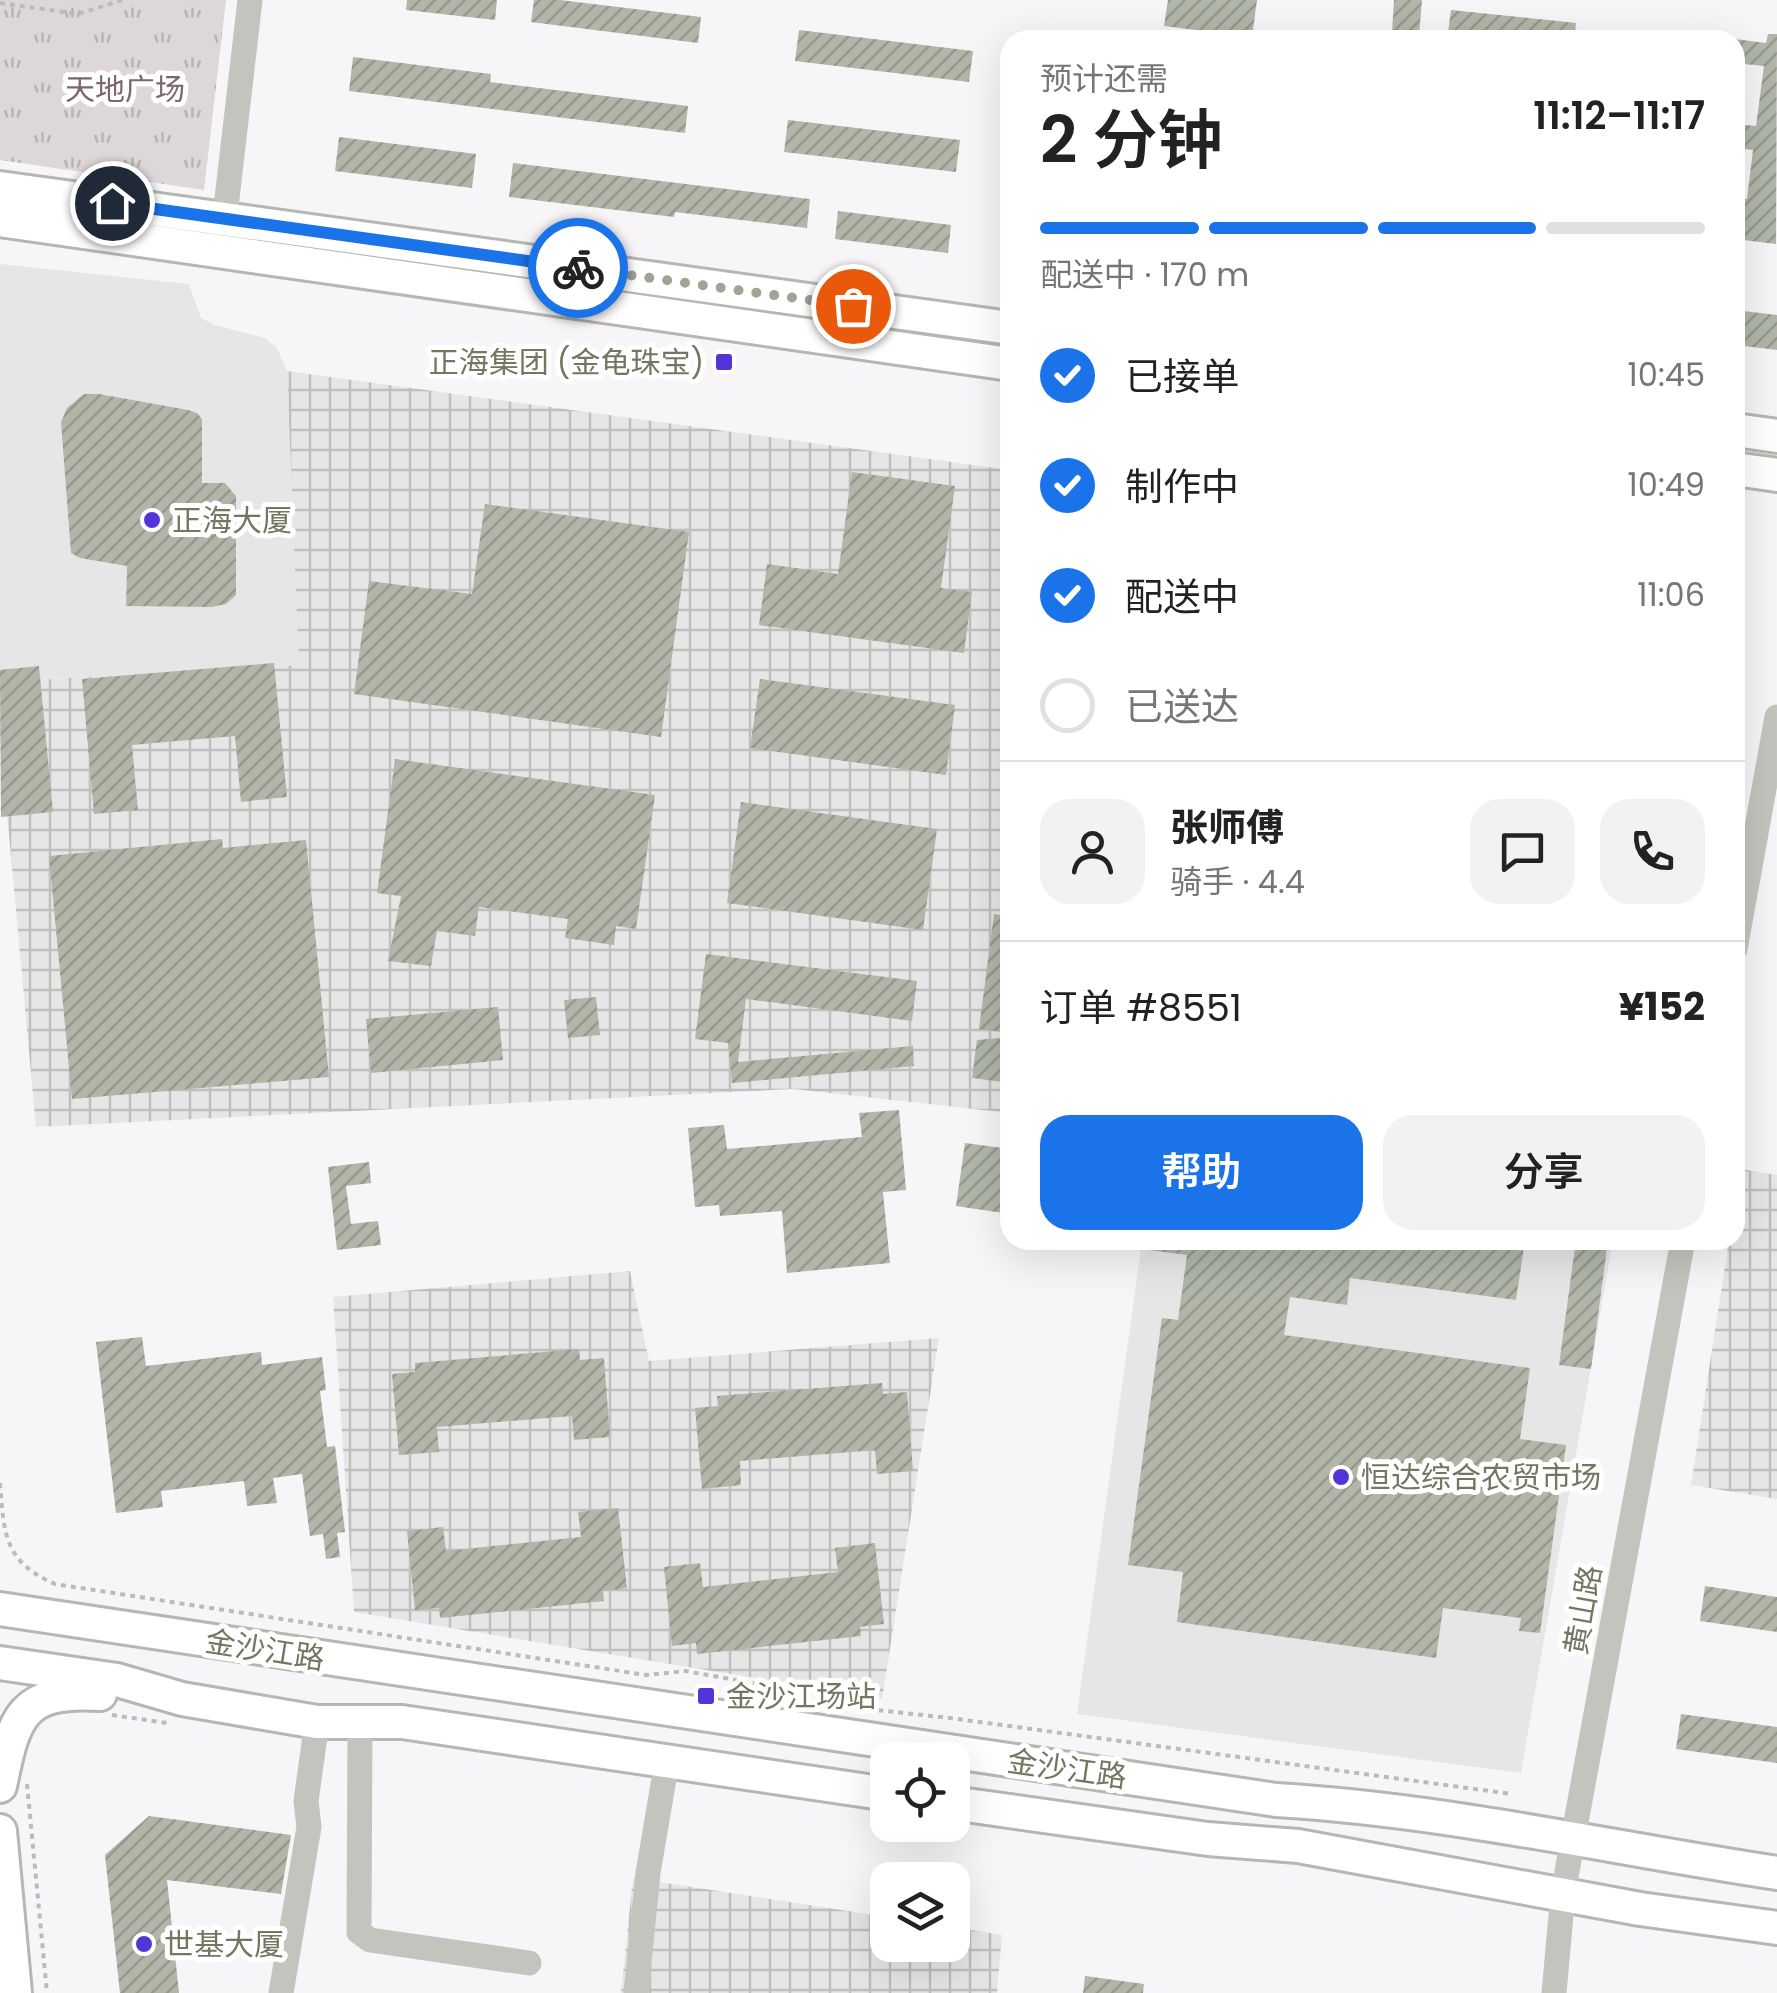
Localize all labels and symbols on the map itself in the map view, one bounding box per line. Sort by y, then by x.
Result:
park label: 天地广场 [65,68,185,111]
pin [70,161,155,246]
courier [528,218,628,318]
pin [811,264,896,349]
place label: 正海集团 (金龟珠宝) [429,341,704,384]
marker: 正海集团 (金龟珠宝) [713,351,735,373]
place label: 正海大厦 [172,499,292,542]
marker: 正海大厦 [141,509,163,531]
place label: 恒达综合农贸市场 [1361,1456,1601,1499]
marker: 恒达综合农贸市场 [1330,1466,1352,1488]
street label: 黄山路 [1554,1562,1612,1658]
street label: 金沙江路 [202,1619,328,1681]
place label: 金沙江场站 [726,1675,876,1718]
marker: 金沙江场站 [695,1685,717,1707]
street label: 金沙江路 [1005,1739,1129,1799]
place label: 世基大厦 [164,1923,284,1966]
marker: 世基大厦 [133,1933,155,1955]

